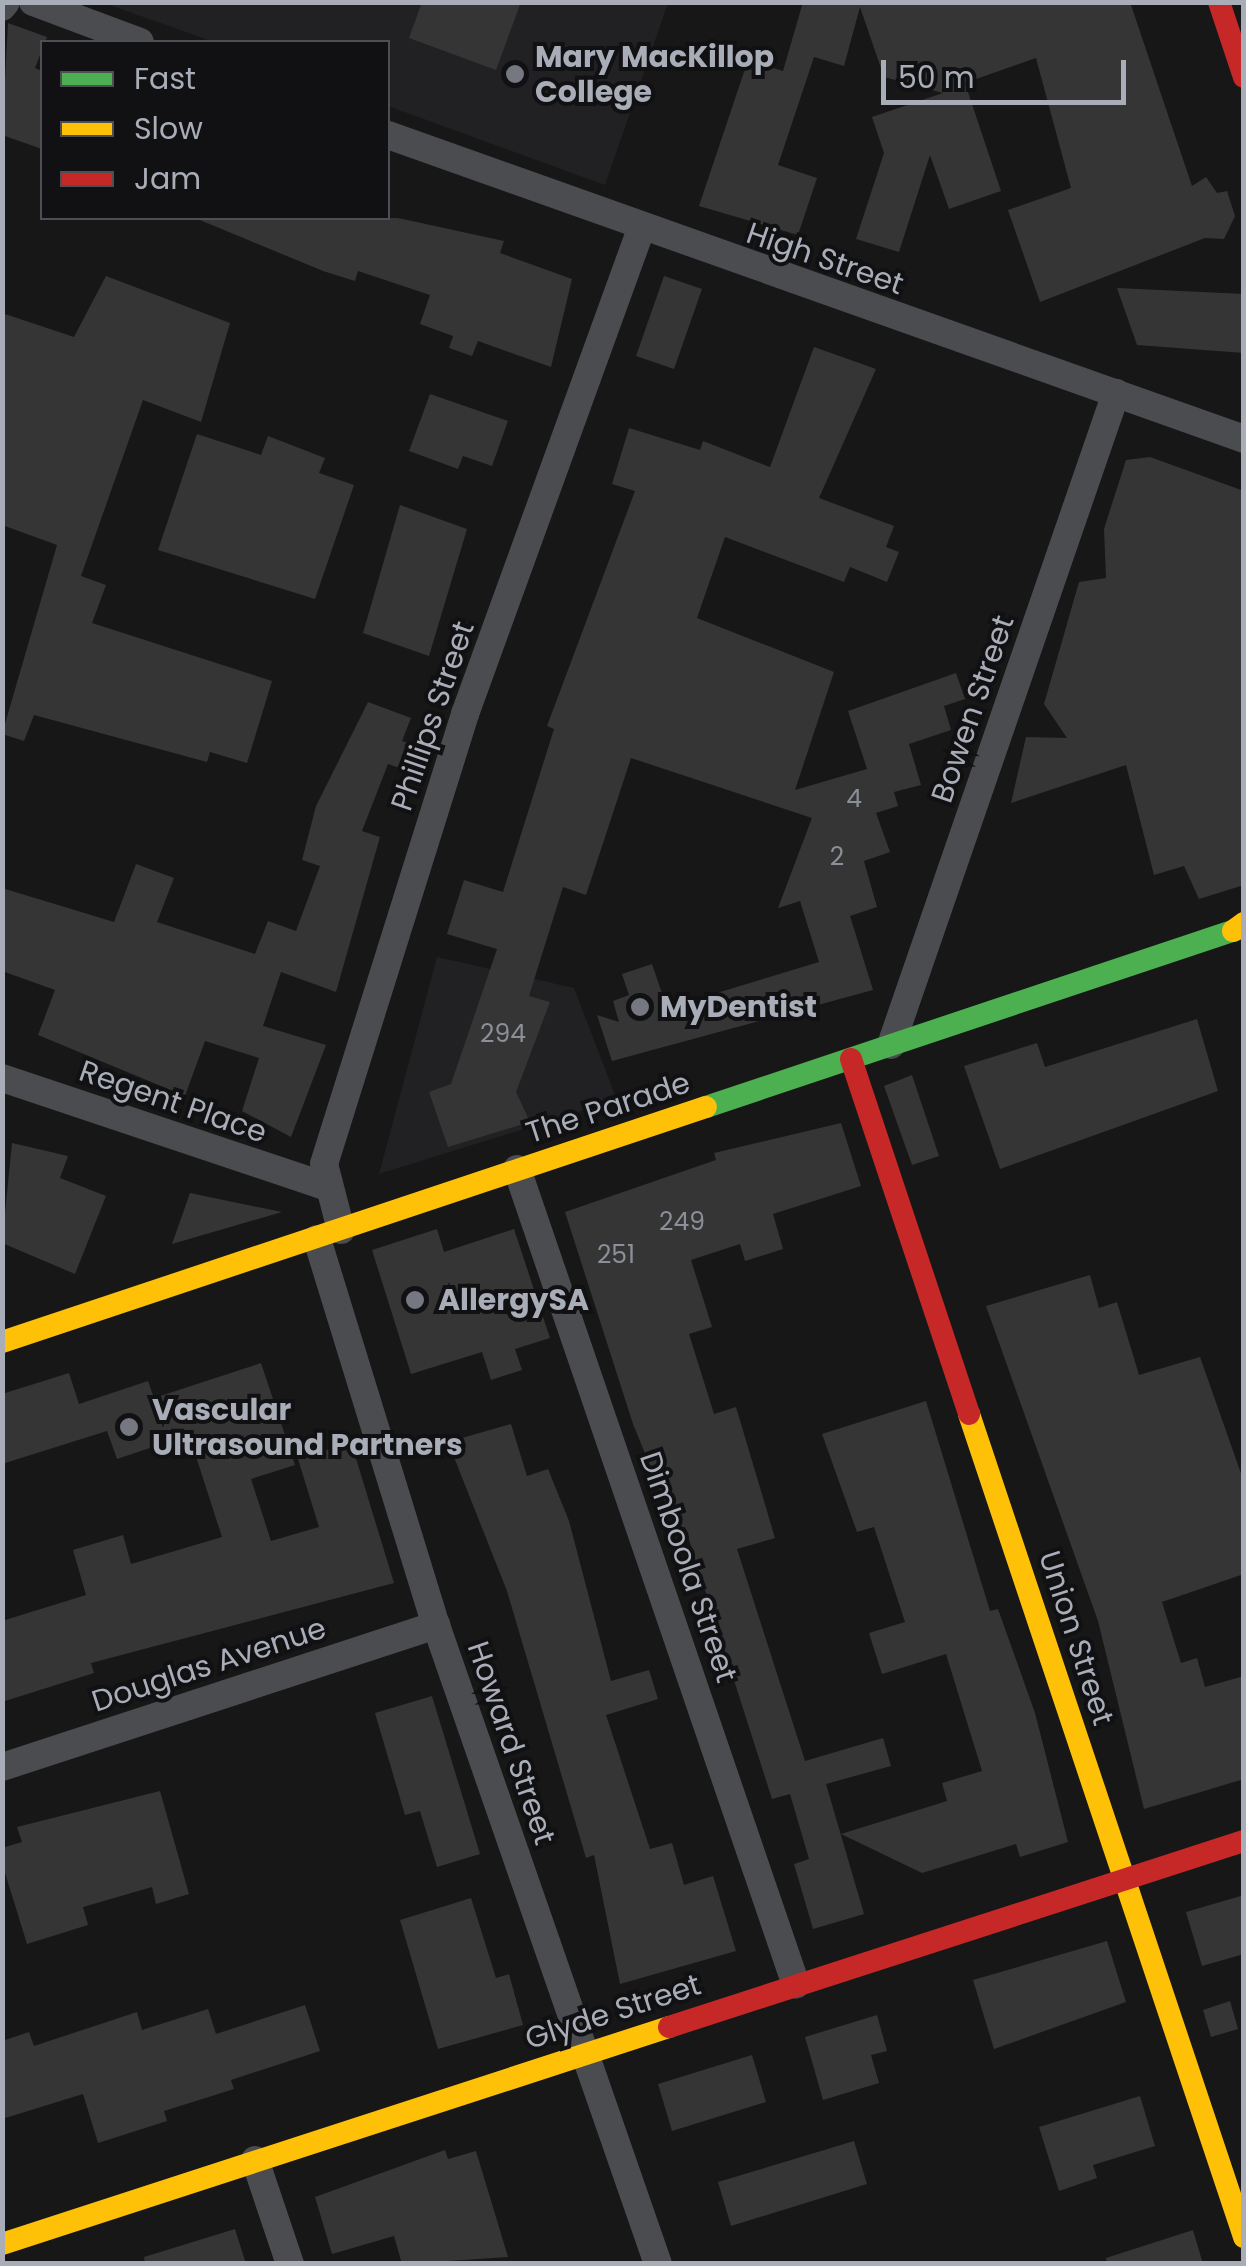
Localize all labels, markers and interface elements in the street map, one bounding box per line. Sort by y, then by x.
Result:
place label: Mary MacKillop College [535,39,774,110]
legend [40,40,390,220]
scale bar [886,40,1131,102]
text: 50 m [898,56,975,99]
text: Fast [134,57,196,100]
marker: Mary MacKillop College [504,63,526,85]
text: Slow [134,107,203,150]
text: Jam [134,157,201,200]
street label: High Street [742,215,908,303]
street label: Bowen Street [924,611,1022,807]
street label: Phillips Street [384,617,482,815]
house number: 4 [846,784,862,814]
house number: 2 [830,842,844,872]
place label: MyDentist [660,989,817,1025]
marker: MyDentist [629,996,651,1018]
house number: 294 [480,1019,526,1049]
street label: Regent Place [75,1053,271,1151]
street label: The Parade [522,1065,694,1151]
house number: 249 [659,1207,705,1237]
house number: 251 [597,1240,635,1270]
place label: AllergySA [438,1282,589,1318]
marker: AllergySA [402,1287,428,1313]
place label: Vascular Ultrasound Partners [152,1392,463,1462]
marker: Vascular Ultrasound Partners [116,1414,142,1440]
street label: Dimboola Street [632,1447,744,1687]
street label: Union Street [1031,1546,1121,1730]
street label: Douglas Avenue [87,1610,331,1720]
street label: Howard Street [459,1637,563,1849]
street label: Glyde Street [521,1967,705,2057]

